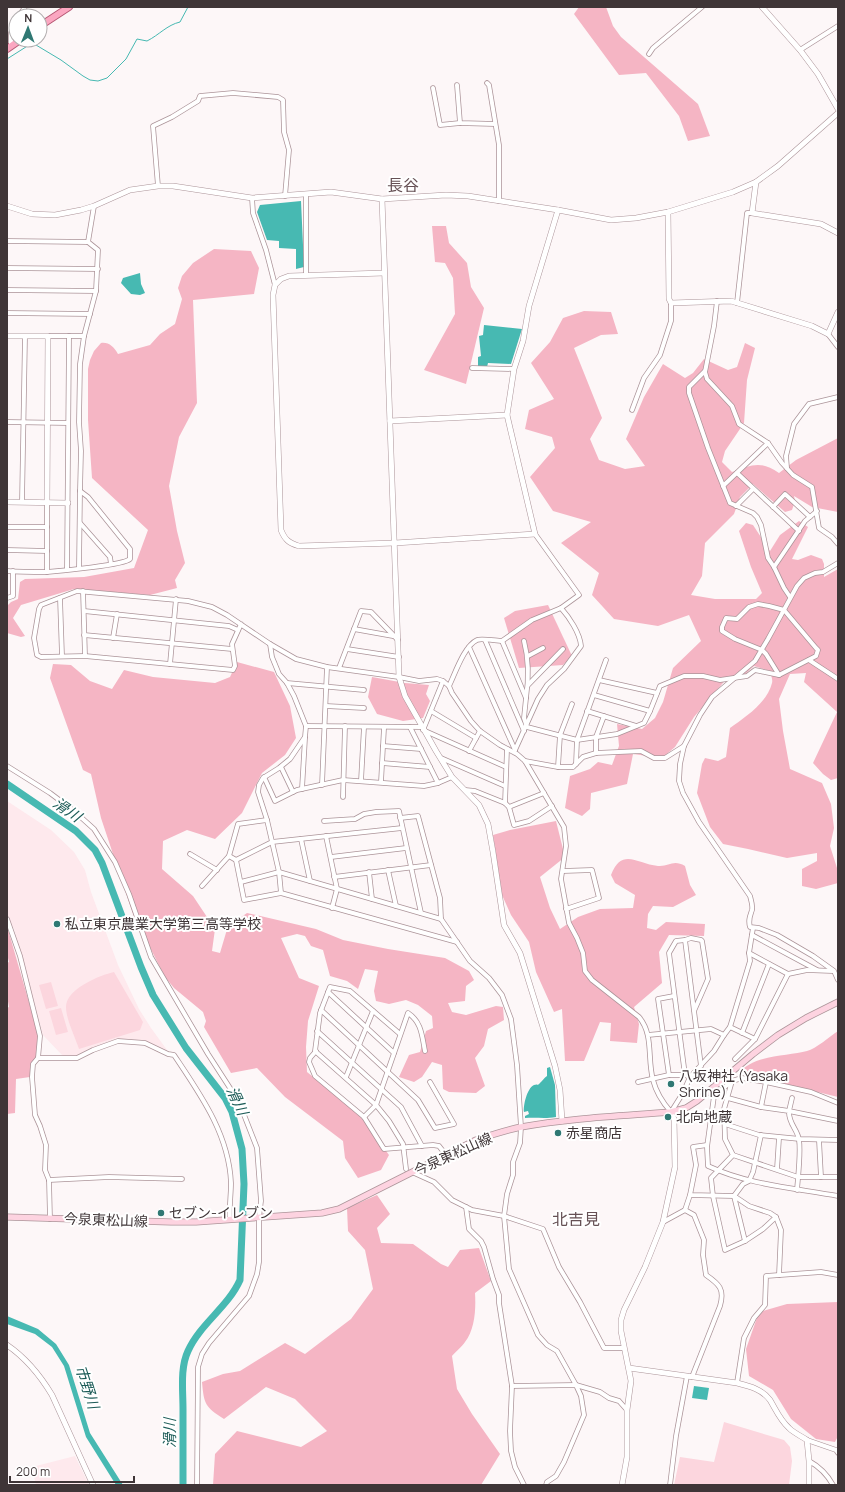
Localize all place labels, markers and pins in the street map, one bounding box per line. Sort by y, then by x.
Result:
place label: 私立東京農業大学第三高等学校 [65,914,261,933]
marker: 私立東京農業大学第三高等学校 [52,919,62,929]
place label: 八坂神社 (Yasaka Shrine) [679,1066,788,1101]
marker: 八坂神社 (Yasaka Shrine) [666,1079,676,1089]
place label: 北向地蔵 [676,1107,732,1126]
marker: 北向地蔵 [663,1112,673,1122]
place label: 赤星商店 [566,1123,622,1142]
marker: 赤星商店 [553,1128,563,1138]
place label: セブン-イレブン [169,1203,273,1222]
marker: セブン-イレブン [156,1208,166,1218]

